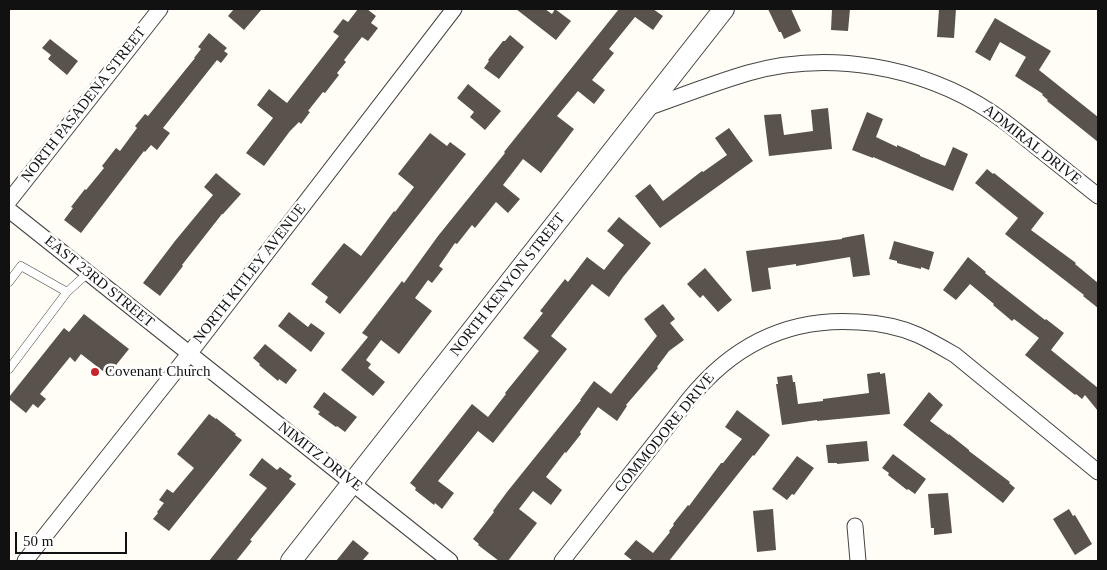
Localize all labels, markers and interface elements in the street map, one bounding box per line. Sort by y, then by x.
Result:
street label: NORTH PASADENA STREET [18,24,150,186]
street label: ADMIRAL DRIVE [979,101,1085,189]
street label: NORTH KITLEY AVENUE [190,201,310,347]
street label: NORTH KENYON STREET [447,210,569,360]
street label: EAST 23RD STREET [41,232,157,332]
place label: Covenant Church [105,363,210,381]
marker: Covenant Church [89,366,101,378]
street label: COMMODORE DRIVE [611,370,719,496]
street label: NIMITZ DRIVE [274,418,366,496]
scale bar [18,522,130,554]
text: 50 m [23,533,53,549]

